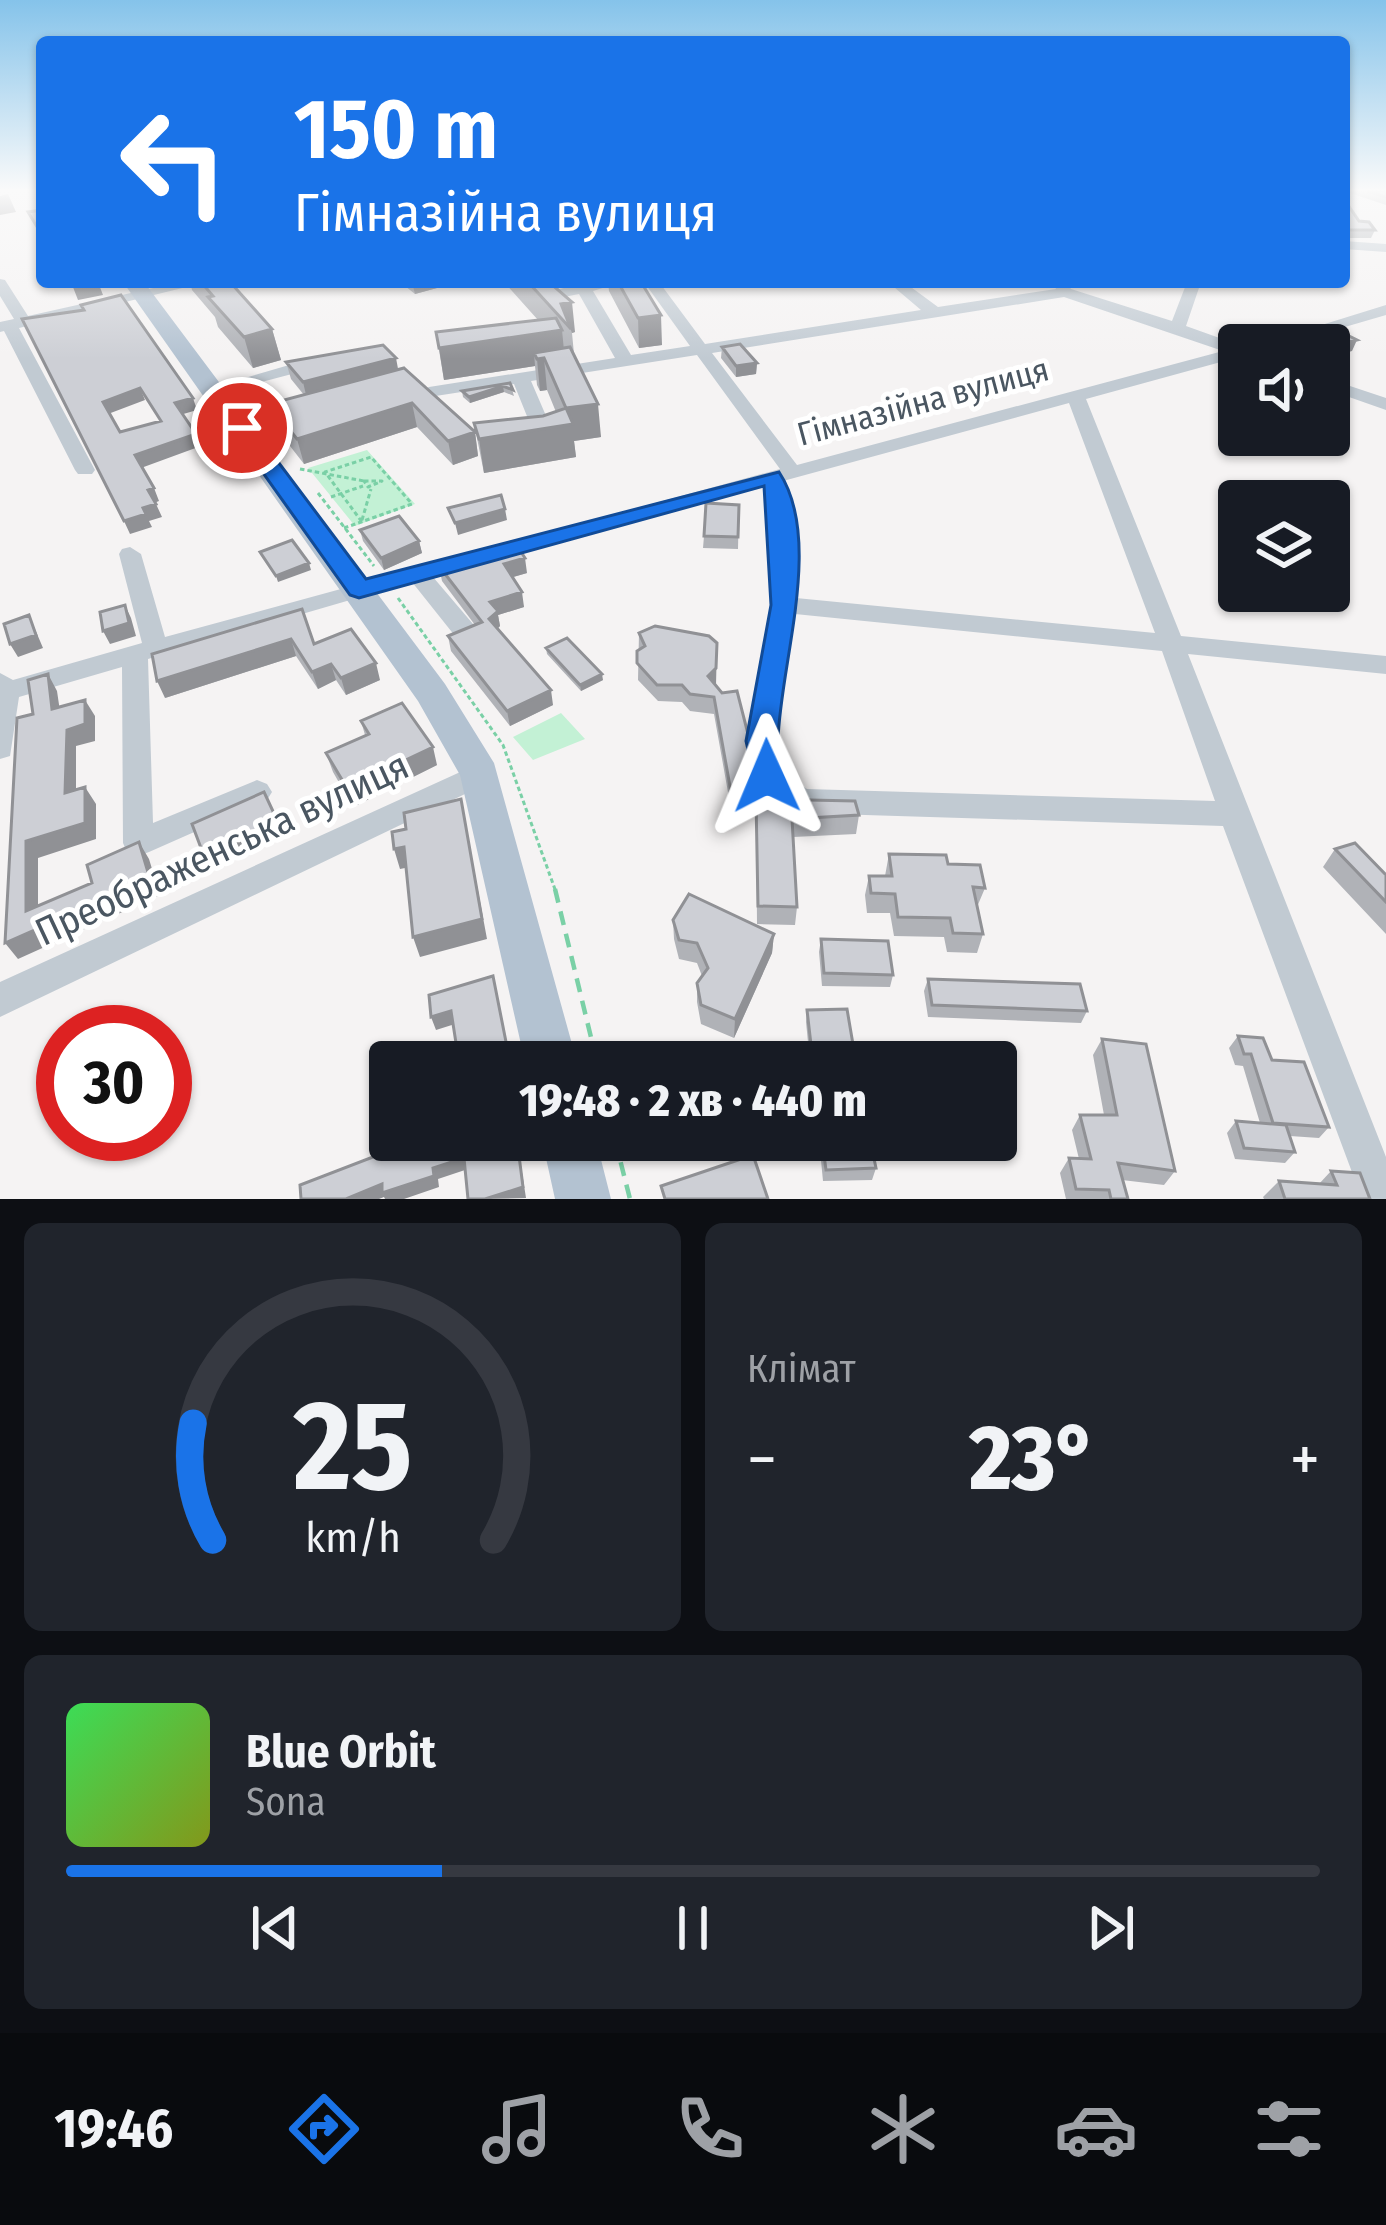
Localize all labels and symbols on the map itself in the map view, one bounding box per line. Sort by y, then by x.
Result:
street label: Гімназійна вулиця [793,349,1053,455]
pin [191,377,293,479]
position arrow [704,713,830,839]
street label: Преображенська вулиця [28,742,416,956]
speed limit sign: 30 [36,1005,192,1161]

